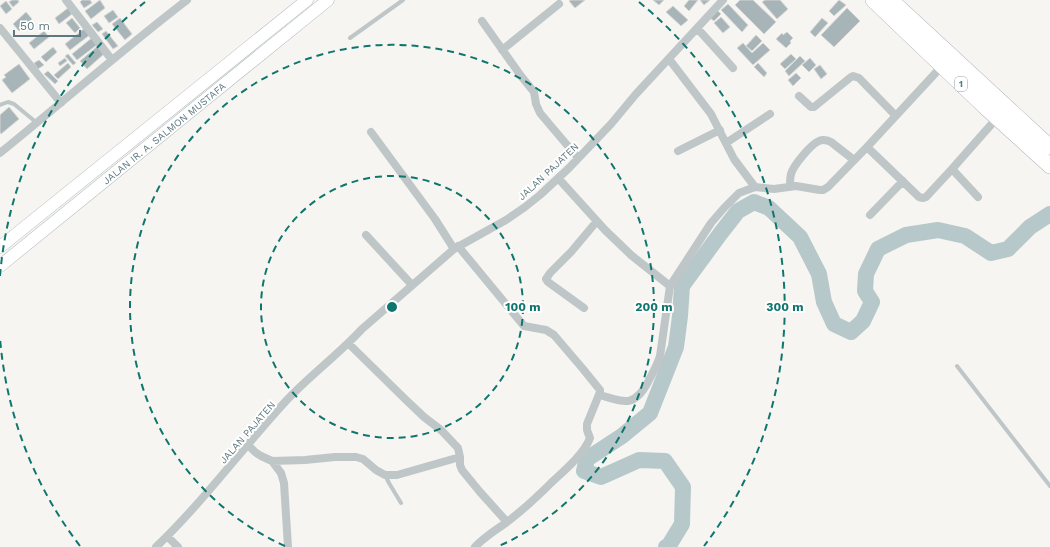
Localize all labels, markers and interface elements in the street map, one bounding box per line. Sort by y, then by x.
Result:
scale bar [14,12,80,38]
text: 50 m [20,19,50,33]
road number: 1 [955,77,967,91]
street label: JALAN IR. A. SALMON MUSTAFA [101,80,228,186]
street label: JALAN PAJATEN [516,141,581,202]
centre of rings [385,300,399,314]
text: 100 m [505,300,541,314]
text: 200 m [635,300,673,314]
text: 300 m [766,300,804,314]
street label: JALAN PAJATEN [217,399,277,466]

